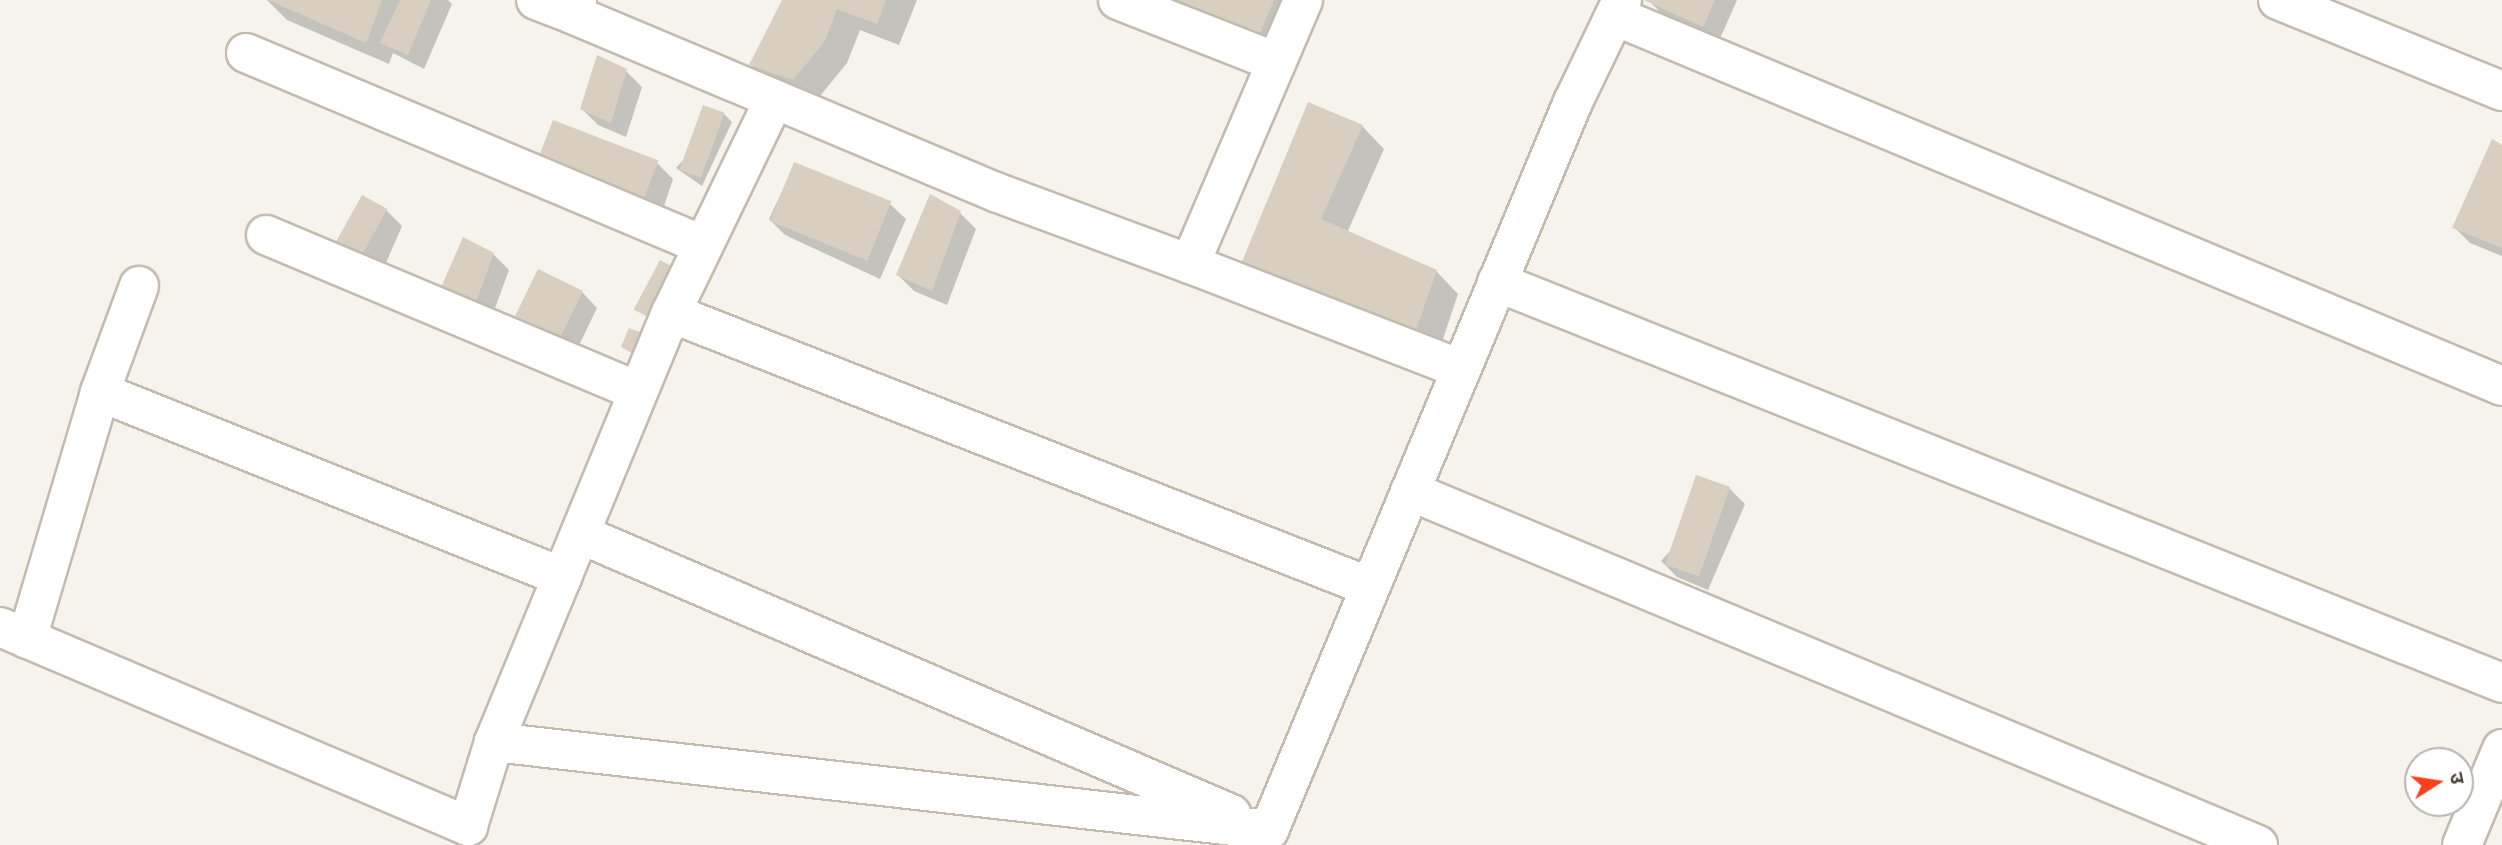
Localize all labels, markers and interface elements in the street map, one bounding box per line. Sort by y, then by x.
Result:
north arrow [2404,747,2474,817]
text: उ [2446,770,2470,786]

